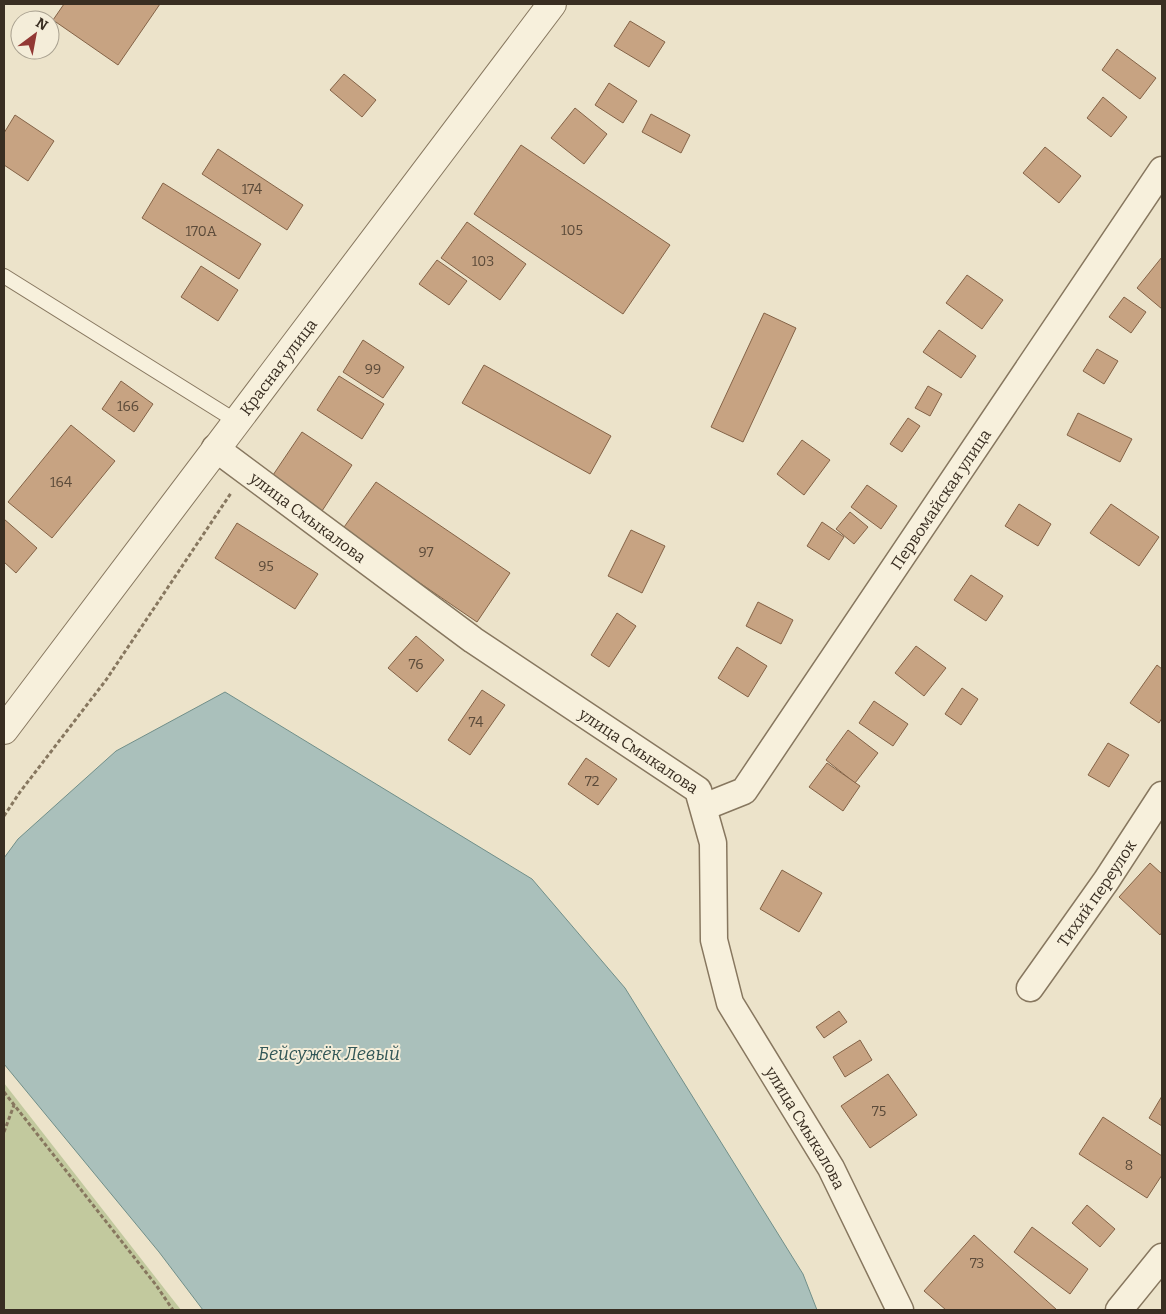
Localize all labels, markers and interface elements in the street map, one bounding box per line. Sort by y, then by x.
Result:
north arrow [10,10,60,60]
text: N [33,14,51,35]
house number: 174 [242,181,262,198]
house number: 105 [561,222,583,239]
house number: 170А [185,223,217,240]
house number: 103 [472,253,494,270]
street label: Красная улица [236,315,321,419]
house number: 99 [365,361,381,378]
house number: 166 [117,398,139,415]
street label: Первомайская улица [887,425,995,573]
street label: улица Смыкалова [246,467,370,567]
house number: 164 [50,474,72,491]
house number: 97 [418,544,434,561]
house number: 95 [258,558,274,575]
house number: 76 [408,656,424,673]
street label: улица Смыкалова [575,703,702,797]
house number: 74 [468,714,484,731]
house number: 72 [585,773,599,790]
street label: Тихий переулок [1053,835,1140,950]
water label: Бейсужёк Левый [258,1043,400,1065]
street label: улица Смыкалова [761,1062,849,1192]
house number: 75 [872,1103,886,1120]
house number: 8 [1125,1157,1133,1174]
house number: 73 [970,1255,984,1272]

